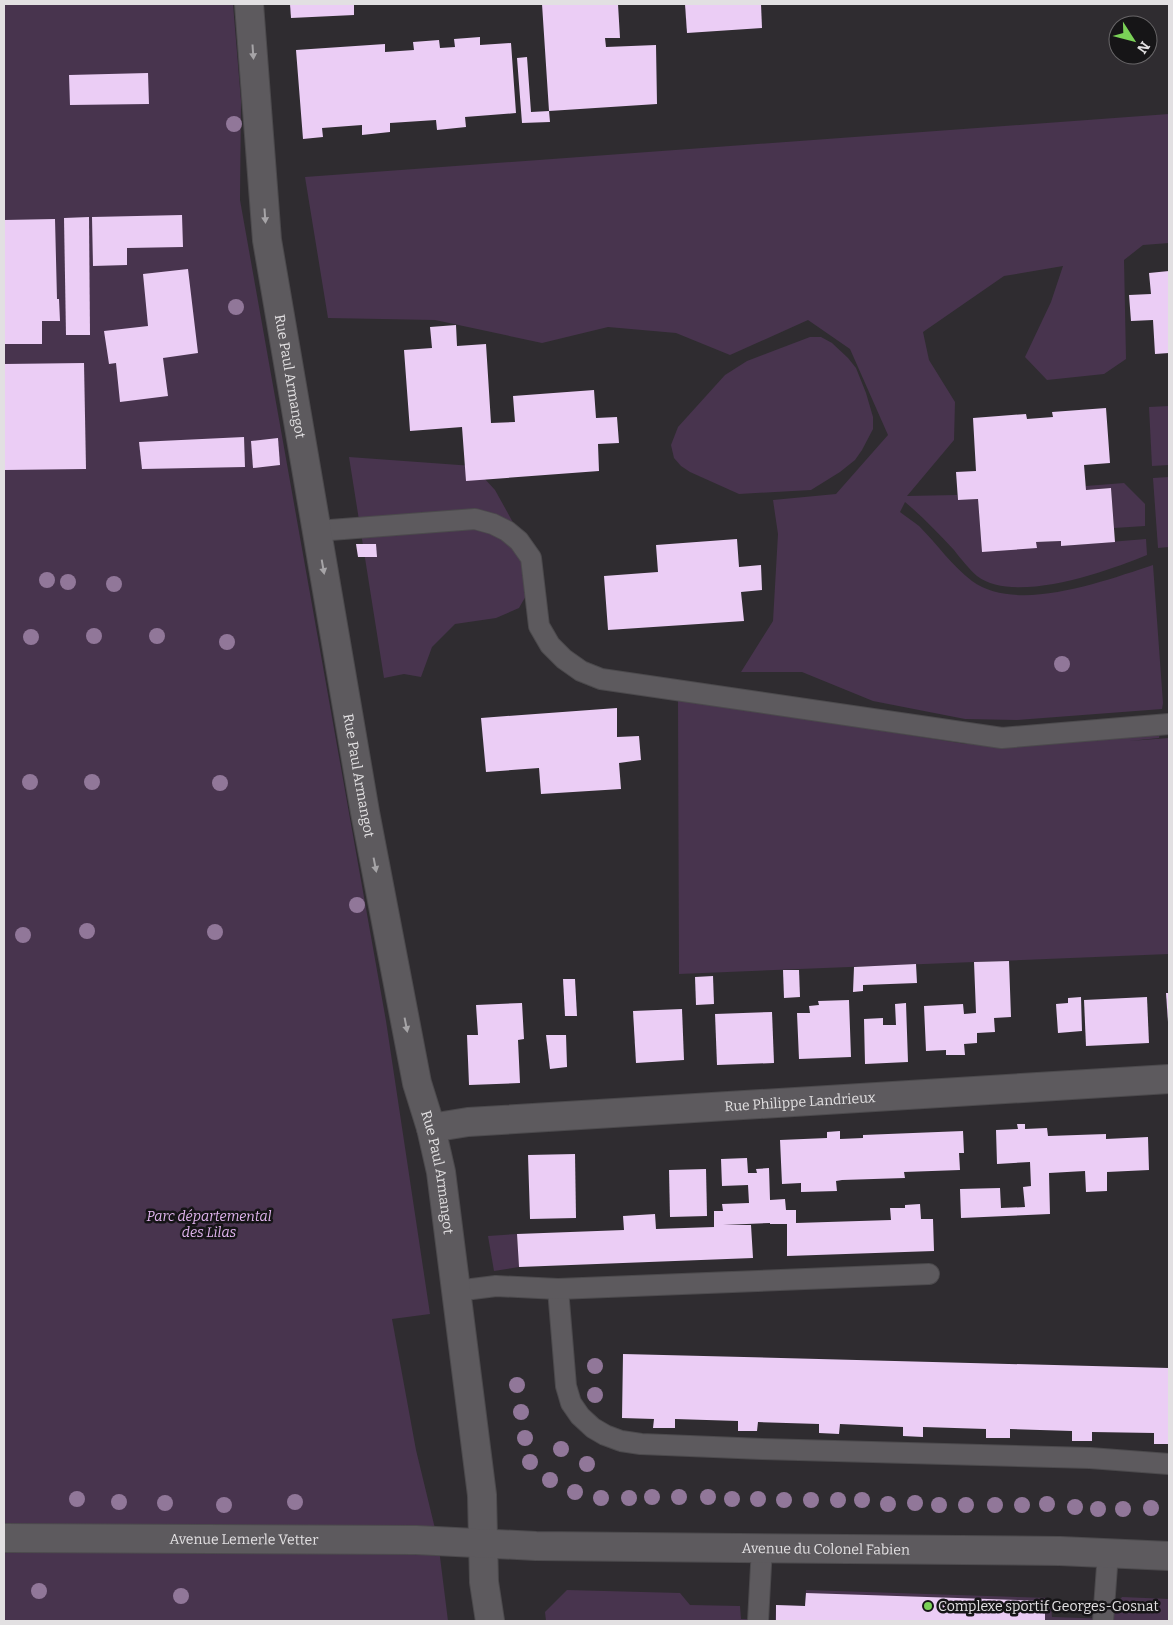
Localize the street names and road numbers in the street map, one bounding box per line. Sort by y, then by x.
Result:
street label: Rue Paul Armangot [271,313,309,440]
street label: Rue Paul Armangot [340,712,378,839]
street label: Rue Philippe Landrieux [724,1089,876,1115]
street label: Rue Paul Armangot [418,1108,457,1235]
street label: Avenue Lemerle Vetter [169,1530,319,1548]
street label: Avenue du Colonel Fabien [742,1539,910,1558]

